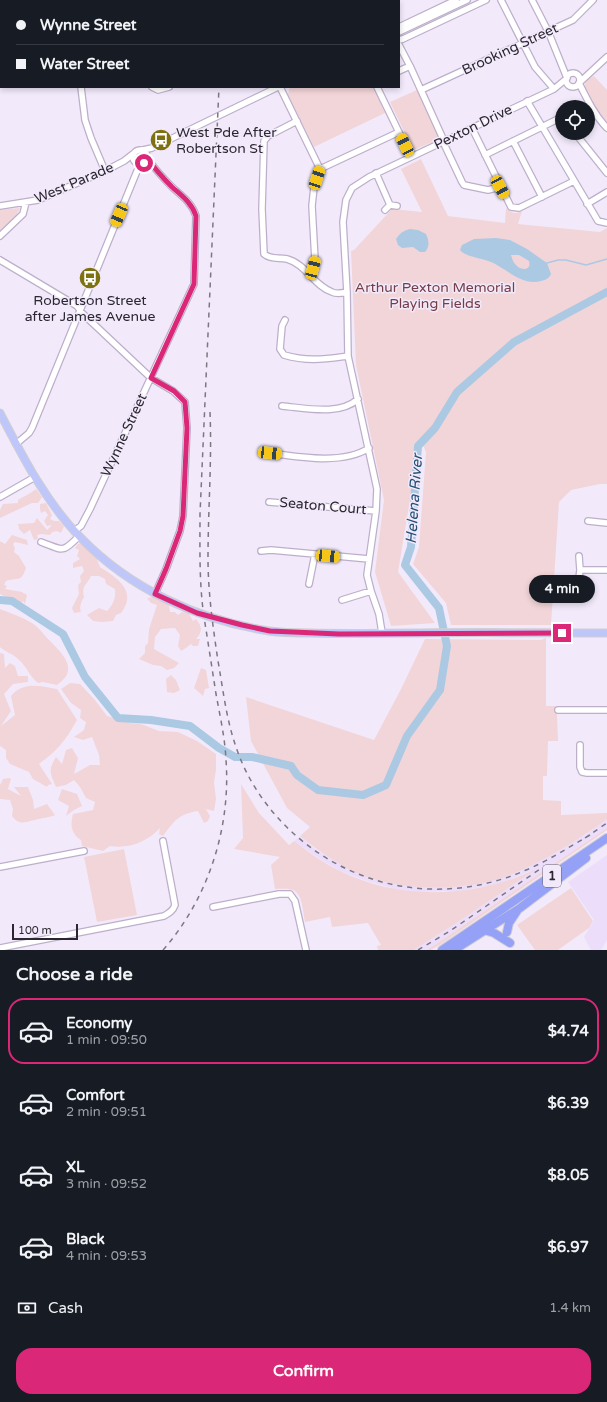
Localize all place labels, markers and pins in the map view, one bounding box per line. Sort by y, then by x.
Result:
place label: West Pde After Robertson St [176,124,277,157]
bus stop icon: West Pde After Robertson St [148,127,174,153]
bus stop icon: Robertson Street after James Avenue [77,265,103,291]
place label: Robertson Street after James Avenue [25,292,155,325]

